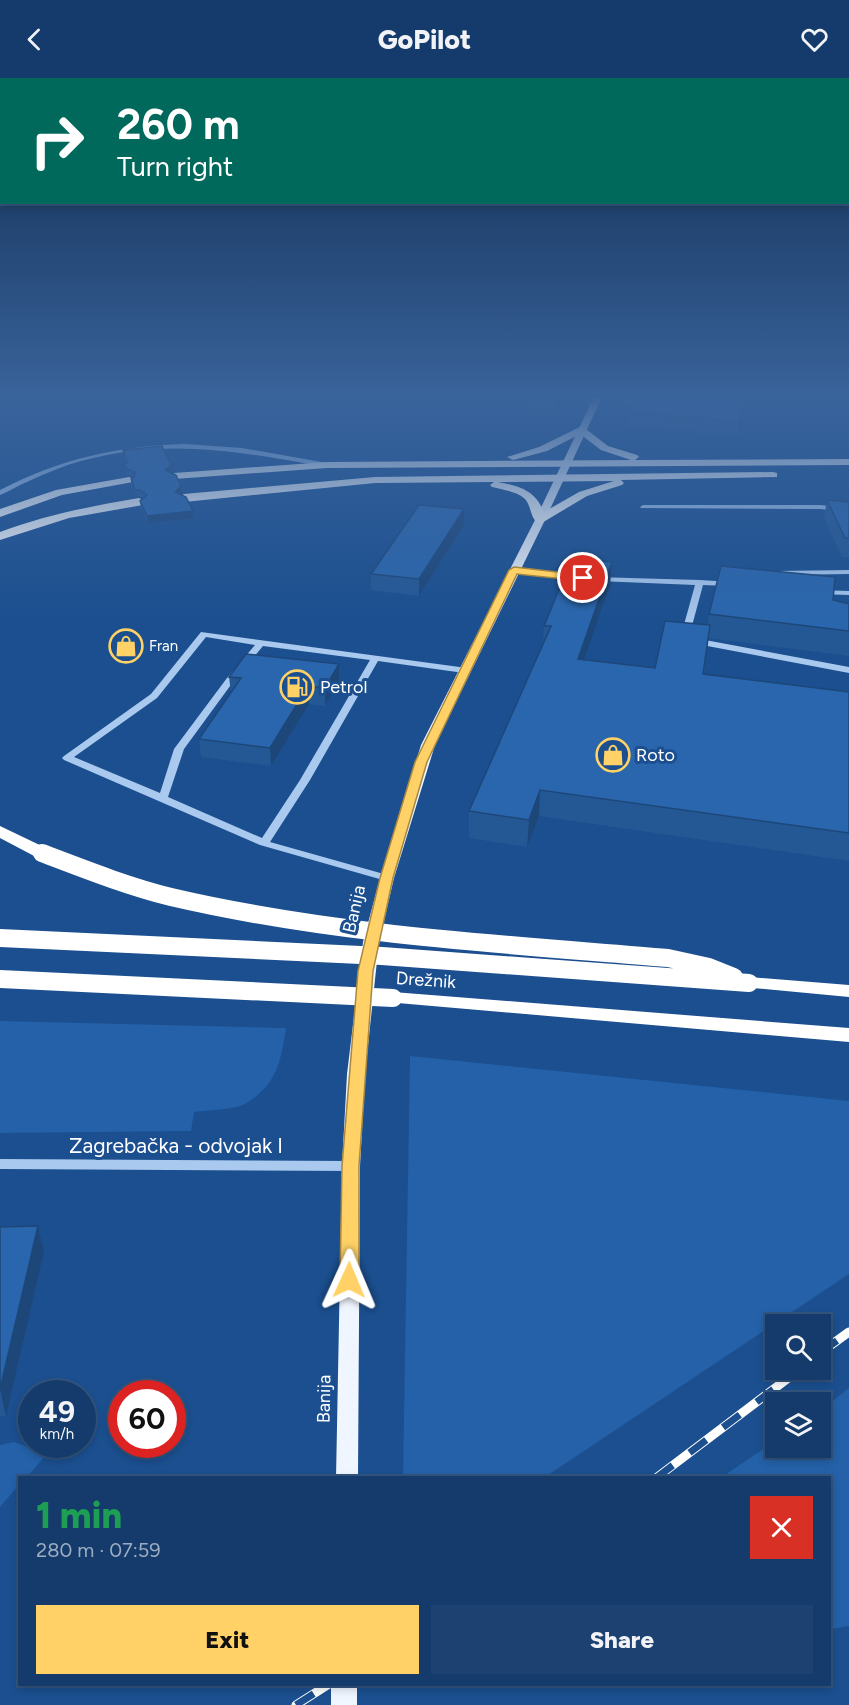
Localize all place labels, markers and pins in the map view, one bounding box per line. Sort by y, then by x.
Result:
pin [557,552,608,603]
shop icon: Fran [108,628,144,664]
place label: Fran [149,637,178,655]
fuel station icon: Petrol [279,669,315,705]
place label: Petrol [320,676,367,698]
shop icon: Roto [595,737,631,773]
place label: Roto [636,744,675,766]

